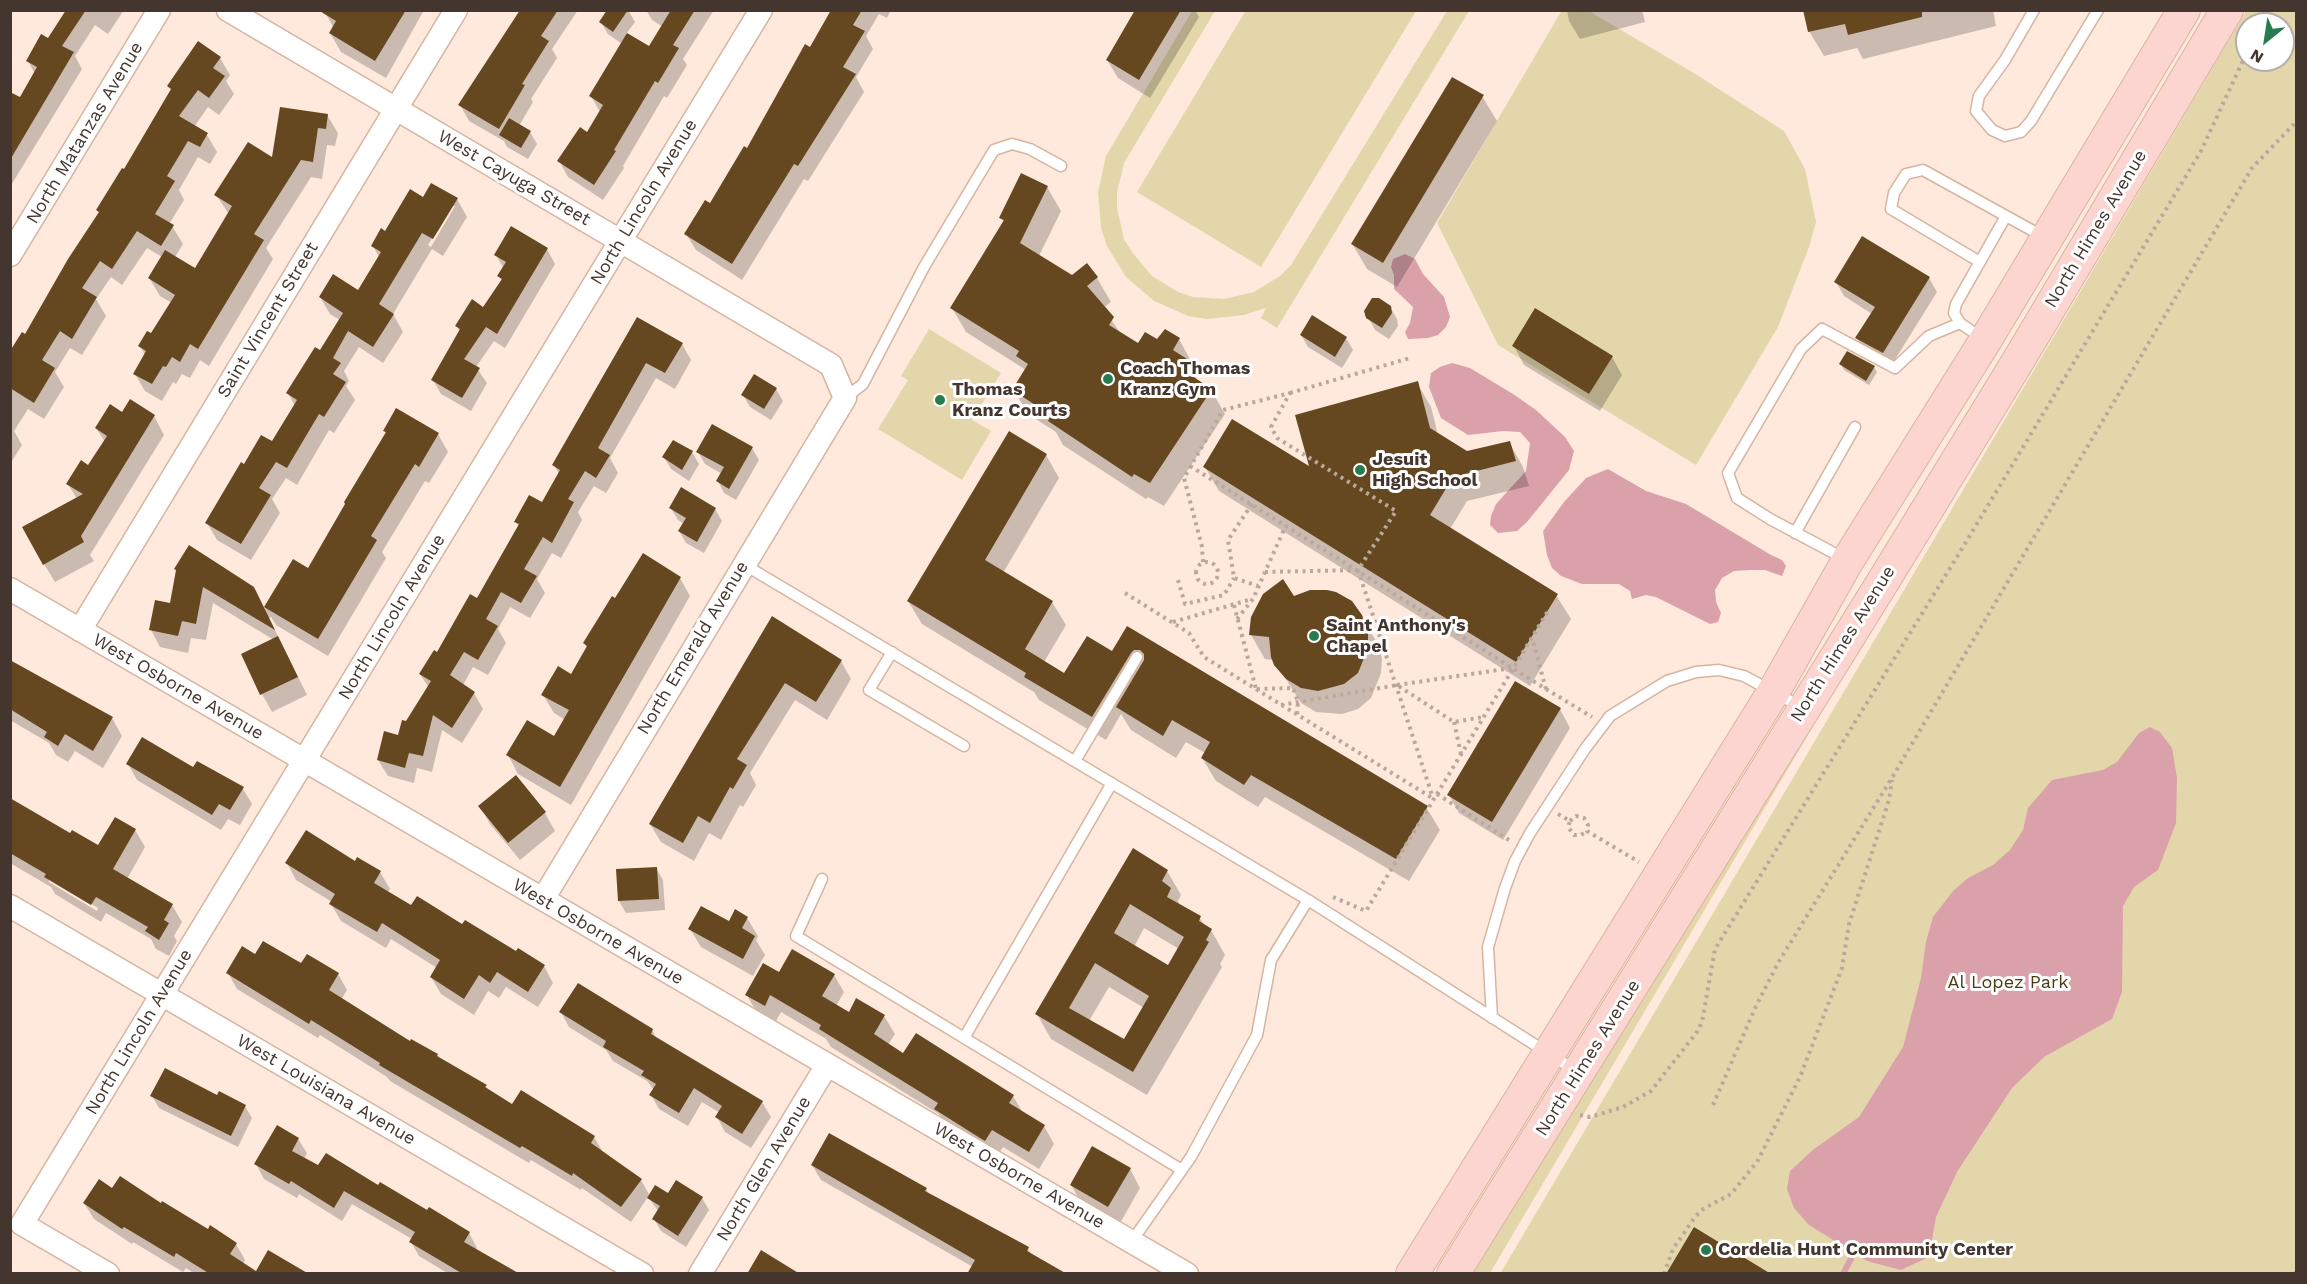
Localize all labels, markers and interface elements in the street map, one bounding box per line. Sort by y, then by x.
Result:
north arrow [2235,12,2295,72]
street label: North Matanzas Avenue [22,38,148,228]
text: N [2247,45,2267,67]
street label: North Lincoln Avenue [586,115,702,289]
street label: West Cayuga Street [434,125,594,231]
street label: North Himes Avenue [2040,146,2152,312]
street label: Saint Vincent Street [213,238,323,402]
place label: Coach Thomas Kranz Gym [1120,358,1250,400]
marker: Coach Thomas Kranz Gym [1101,372,1115,386]
place label: Thomas Kranz Courts [952,379,1067,422]
marker: Thomas Kranz Courts [933,393,947,407]
place label: Jesuit High School [1372,449,1477,492]
marker: Jesuit High School [1353,463,1367,477]
street label: North Lincoln Avenue [334,530,450,704]
street label: North Emerald Avenue [633,557,753,739]
street label: North Himes Avenue [1786,562,1900,726]
place label: Saint Anthony's Chapel [1326,615,1466,658]
street label: West Osborne Avenue [89,629,267,745]
marker: Saint Anthony's Chapel [1307,629,1321,643]
street label: West Osborne Avenue [509,874,687,990]
street label: North Lincoln Avenue [81,945,197,1119]
park label: Al Lopez Park [1948,972,2068,994]
street label: North Himes Avenue [1531,976,1645,1140]
street label: West Louisiana Avenue [233,1030,419,1150]
street label: North Glen Avenue [712,1093,816,1245]
street label: West Osborne Avenue [930,1118,1108,1234]
place label: Cordelia Hunt Community Center [1718,1239,2013,1261]
marker: Cordelia Hunt Community Center [1699,1243,1713,1257]

